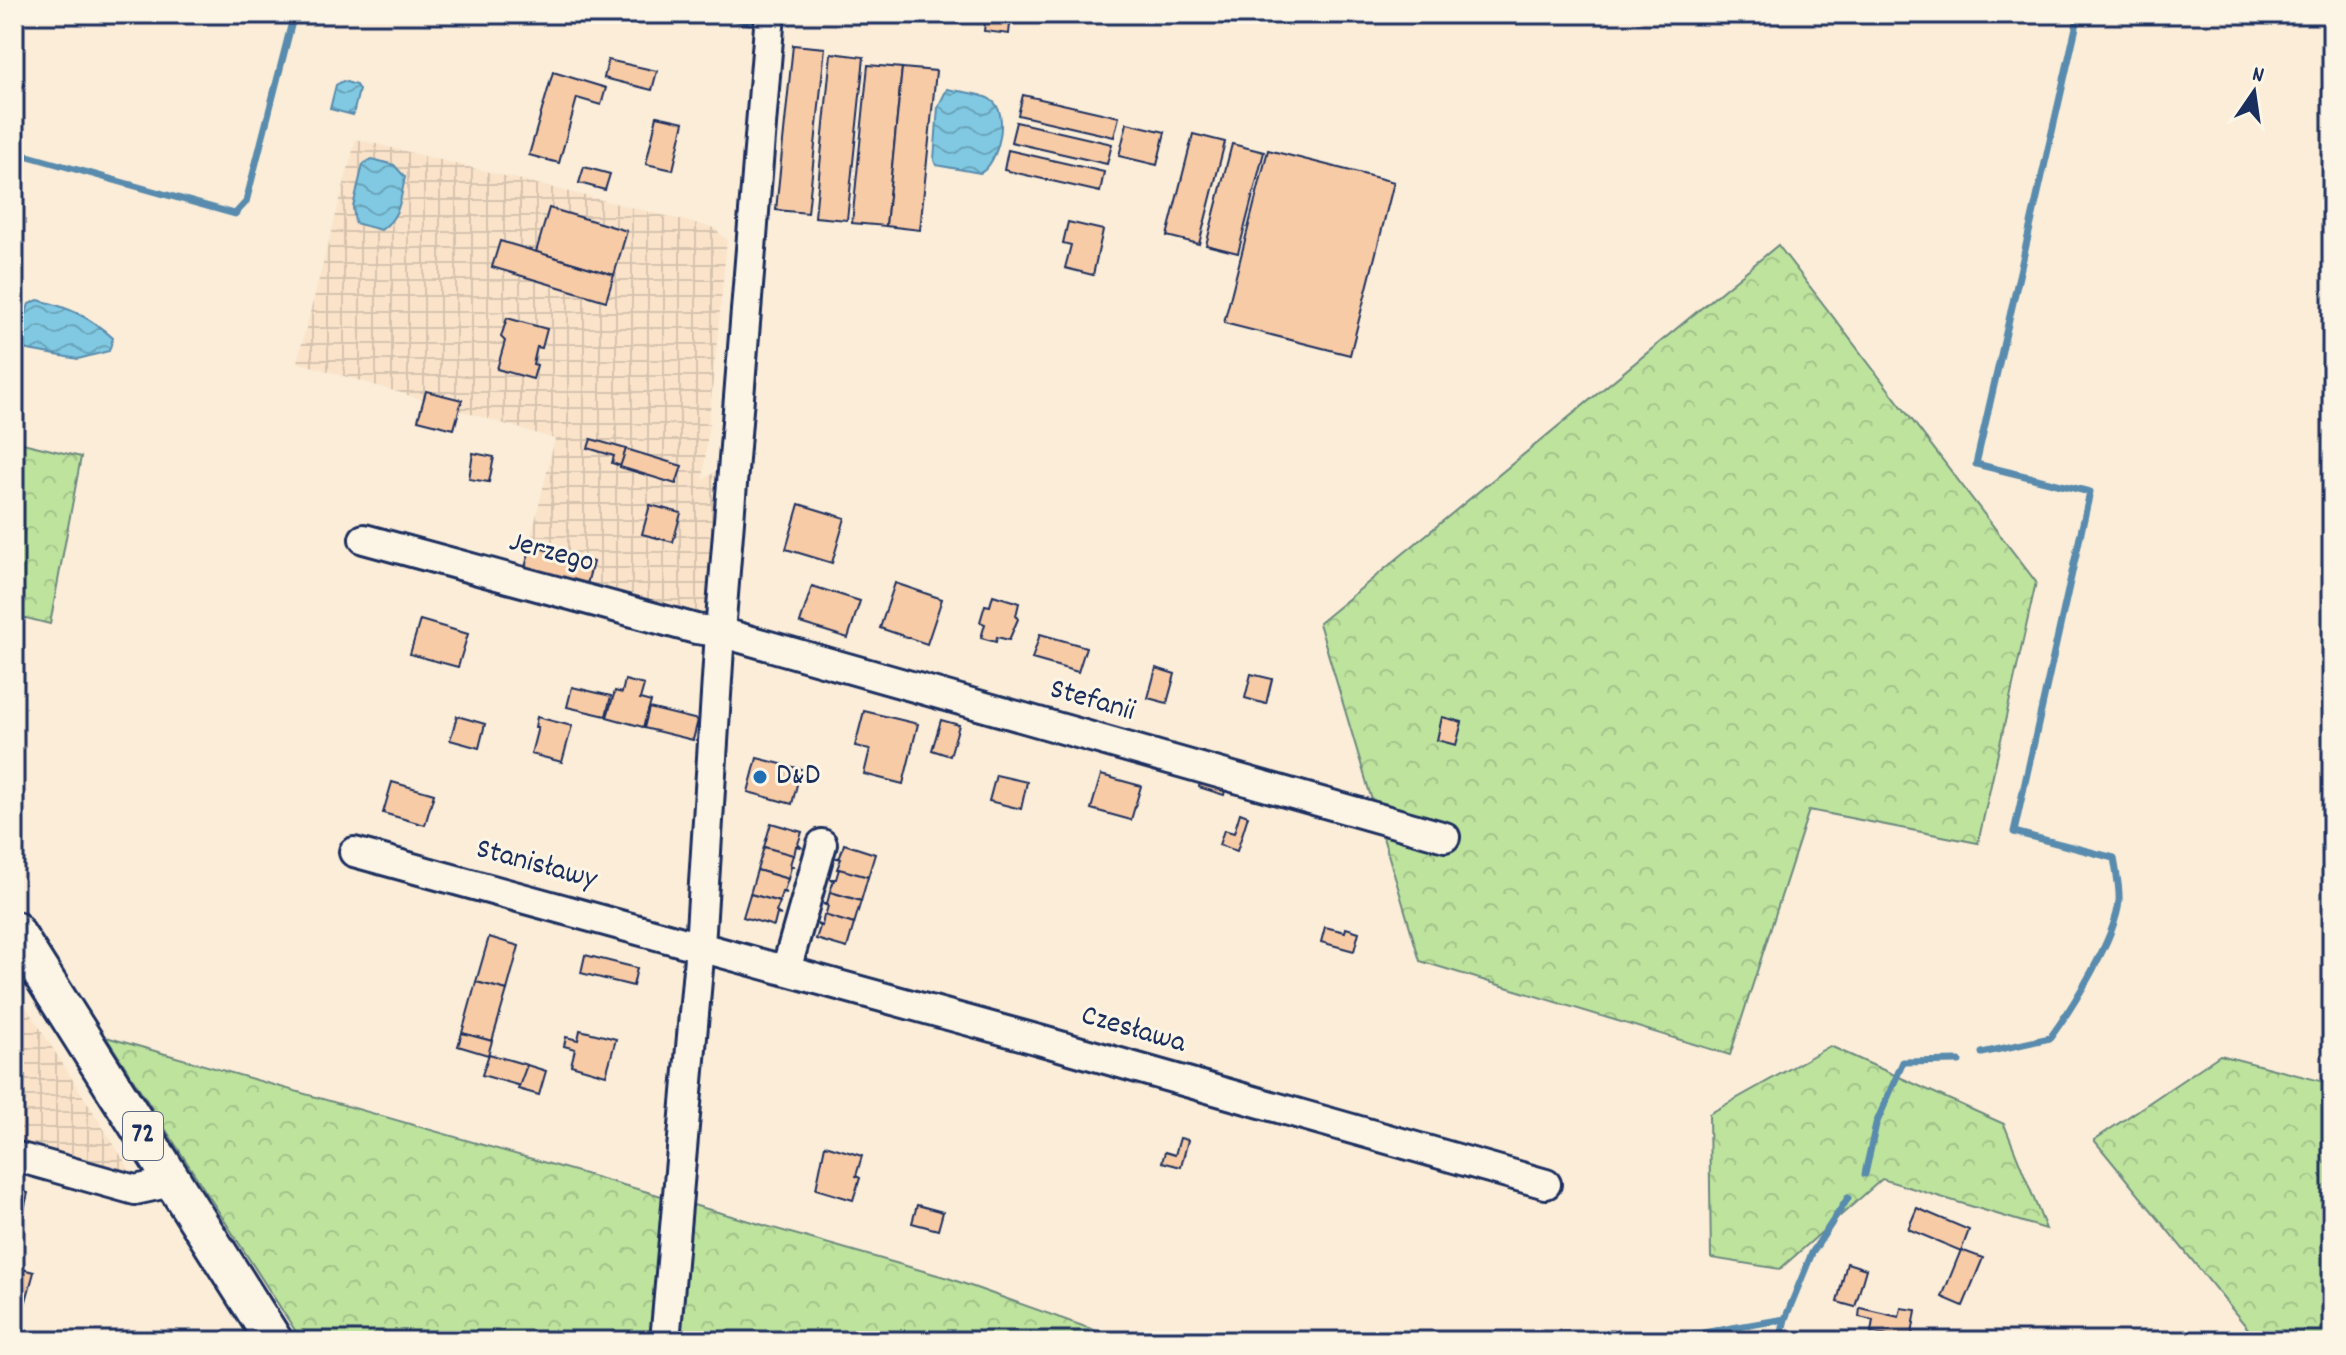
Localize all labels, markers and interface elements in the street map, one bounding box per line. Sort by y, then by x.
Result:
north arrow [2214,52,2294,132]
text: N [2249,60,2267,92]
street label: Jerzego [504,522,598,586]
street label: Stefanii [1044,669,1140,735]
place label: D&D [776,756,820,799]
marker: D&D [751,768,769,786]
street label: Stanisławy [471,829,602,903]
street label: Czesława [1076,996,1191,1067]
road number: 72 [123,1112,163,1160]

